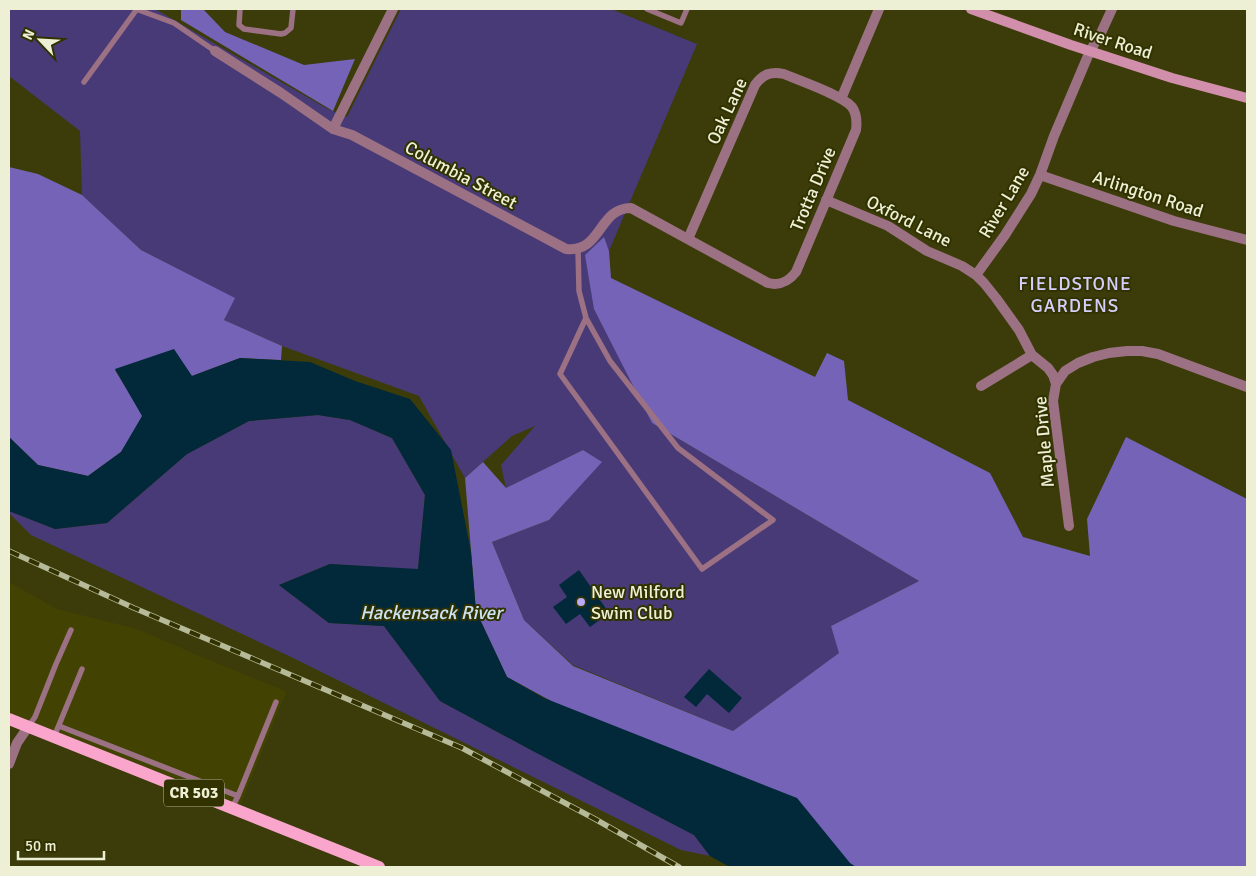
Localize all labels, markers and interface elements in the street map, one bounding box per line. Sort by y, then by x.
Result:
north arrow [15,15,65,65]
street label: River Road [1071,18,1155,64]
text: N [19,27,38,43]
street label: Oak Lane [702,74,752,148]
street label: Columbia Street [401,136,521,214]
street label: Trotta Drive [785,144,841,234]
street label: River Lane [974,162,1034,242]
street label: Arlington Road [1090,166,1206,222]
street label: Oxford Lane [863,190,955,252]
district label: FIELDSTONE GARDENS [1018,272,1132,318]
street label: Maple Drive [1029,395,1059,489]
place label: New Milford Swim Club [591,581,685,624]
marker: New Milford Swim Club [575,596,587,608]
water label: Hackensack River [360,601,505,625]
road number: CR 503 [164,780,224,806]
scale bar [18,828,104,860]
text: 50 m [25,837,56,855]

